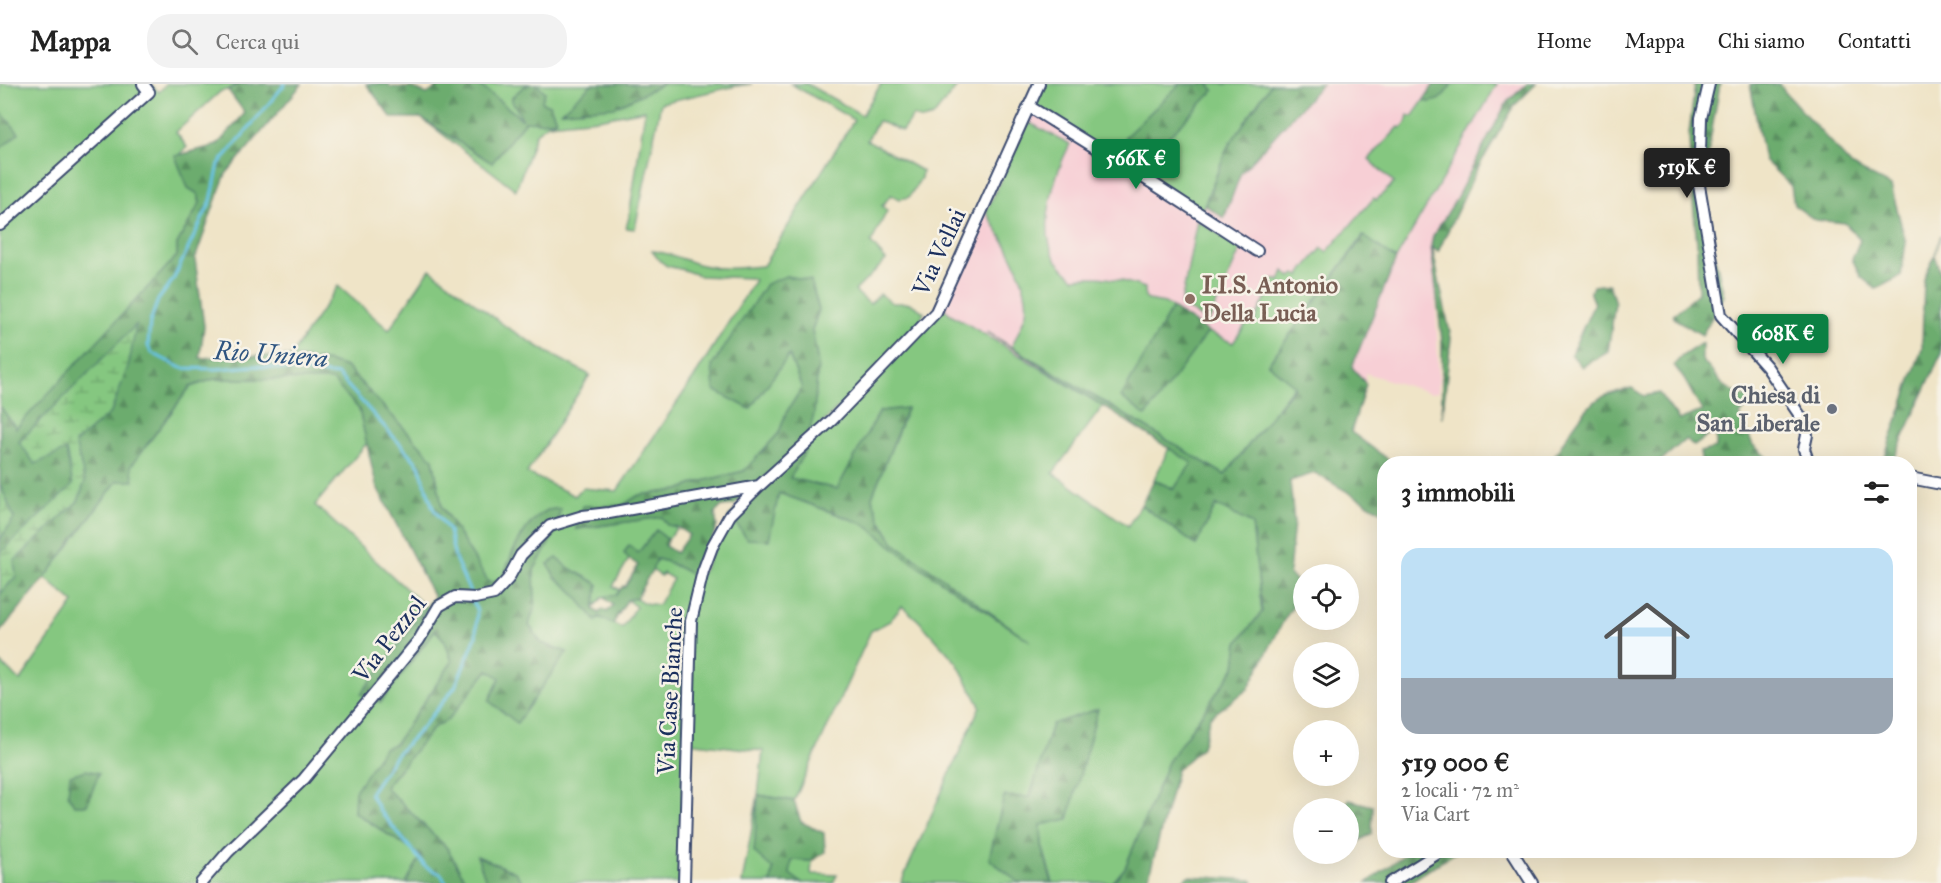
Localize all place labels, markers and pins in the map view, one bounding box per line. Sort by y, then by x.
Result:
pin: 566K € [1087,139,1185,190]
pin: 519K € [1638,148,1736,199]
place label: I.I.S. Antonio Della Lucia [1202,270,1338,328]
marker: I.I.S. Antonio Della Lucia [1183,292,1197,306]
pin: 608K € [1734,314,1832,365]
place label: Chiesa di San Liberale [1696,380,1820,438]
marker: Chiesa di San Liberale [1825,402,1839,416]

